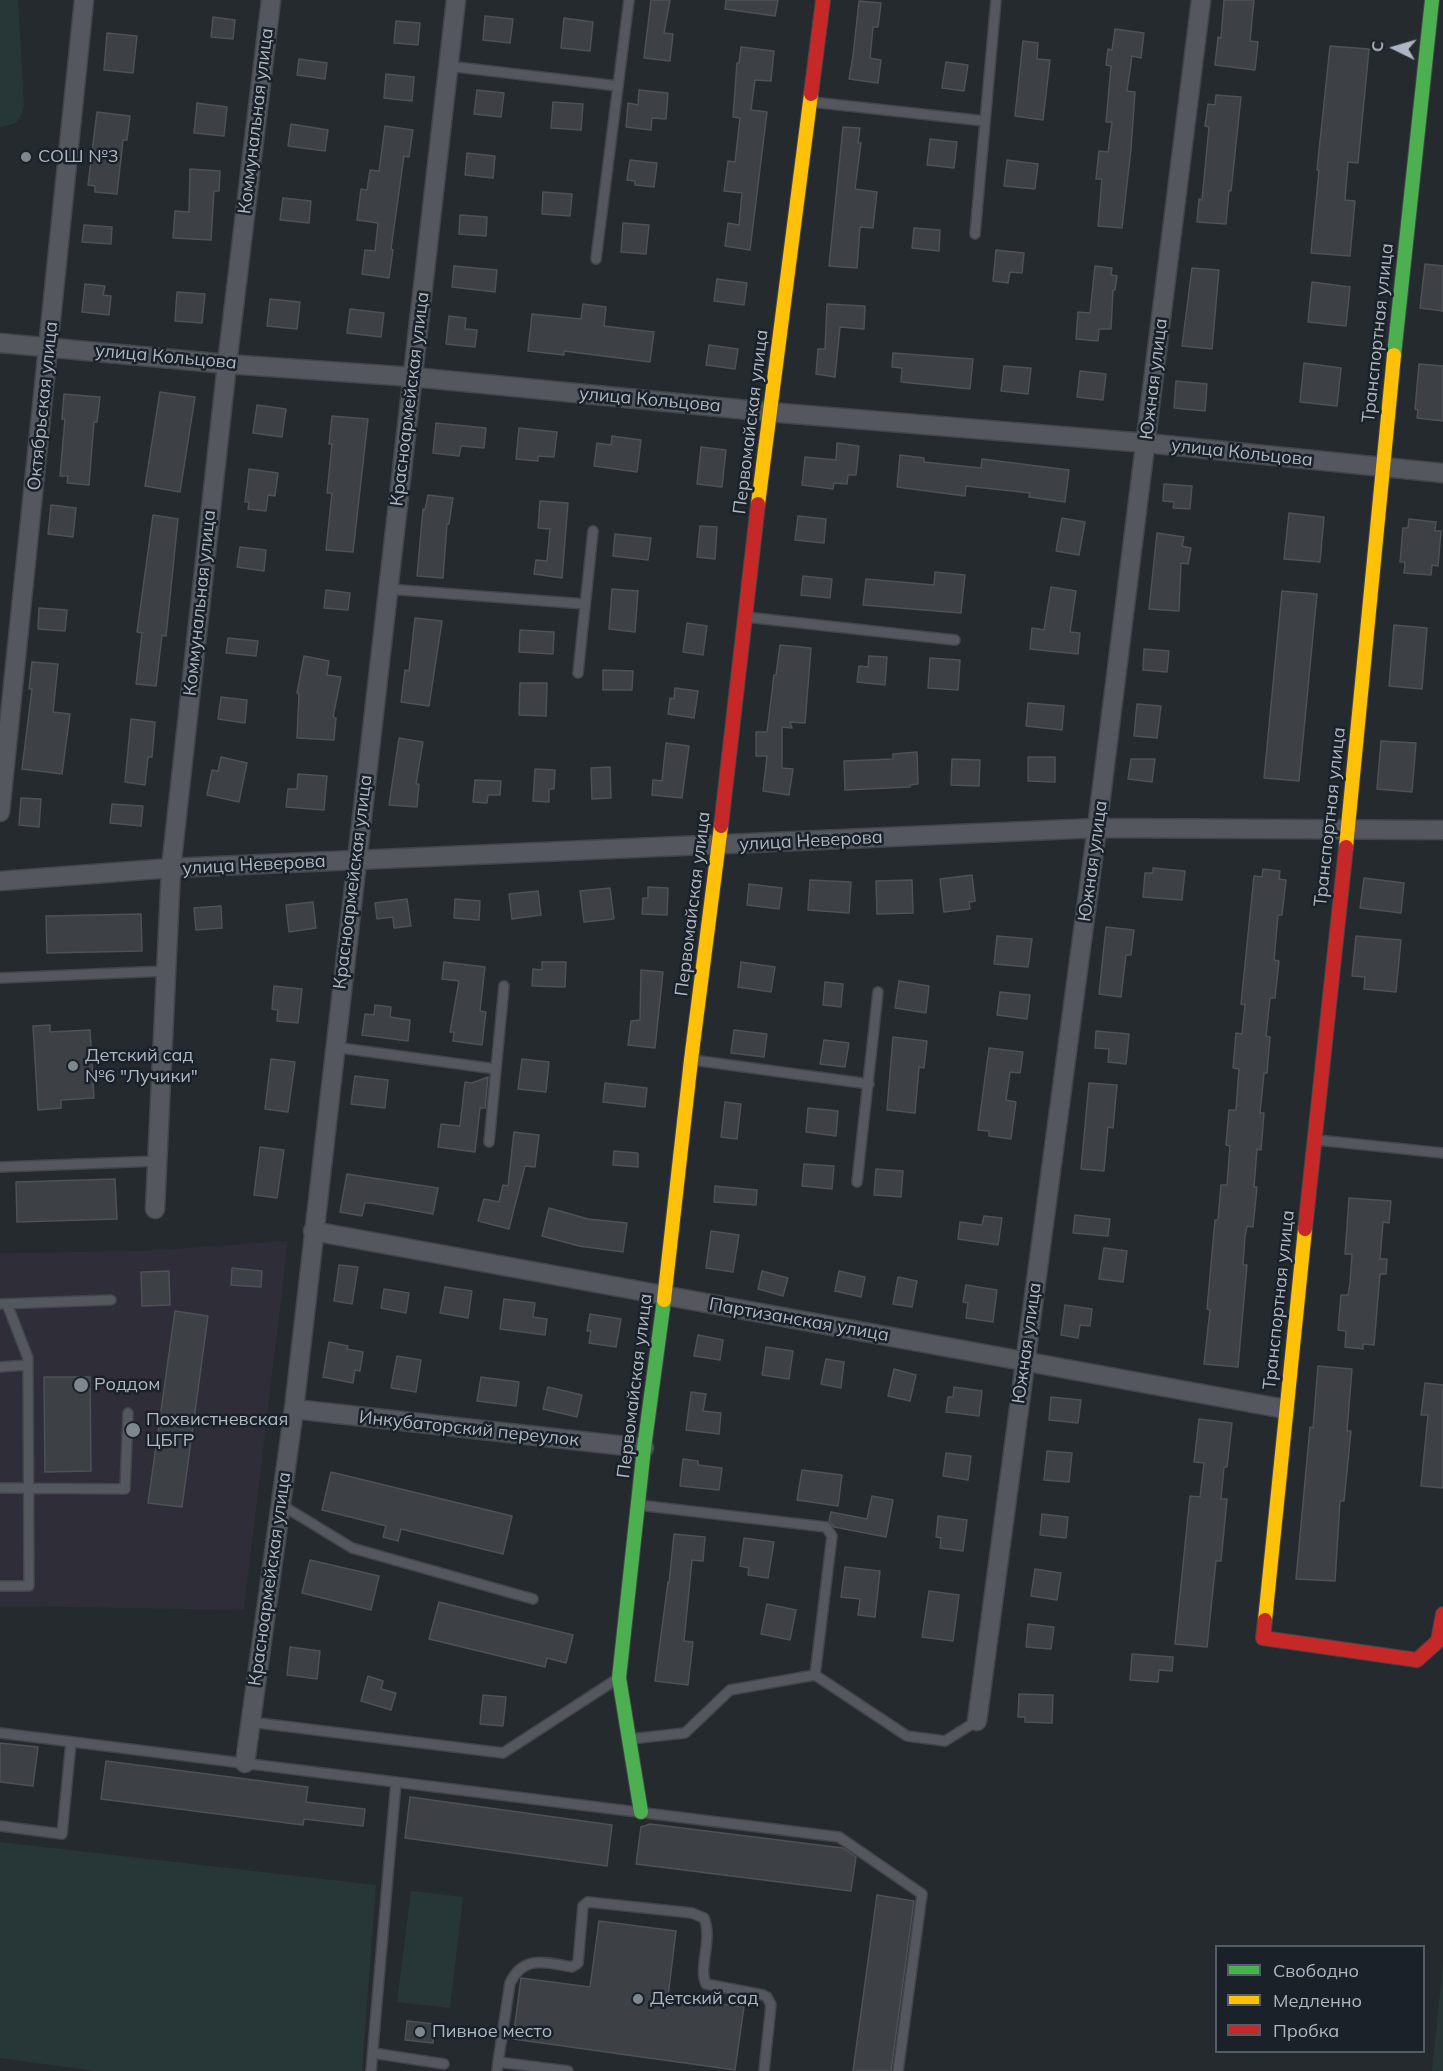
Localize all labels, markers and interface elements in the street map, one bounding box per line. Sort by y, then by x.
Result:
north arrow [1365,18,1425,78]
street label: Коммунальная улица [234,27,278,215]
text: С [1367,40,1388,53]
place label: СОШ №3 [38,146,119,168]
marker: СОШ №3 [19,150,33,164]
street label: Транспортная улица [1358,242,1398,424]
street label: Красноармейская улица [386,291,434,507]
street label: Южная улица [1136,317,1172,441]
street label: Октябрьская улица [23,320,63,492]
street label: Первомайская улица [729,328,773,516]
street label: улица Кольцова [94,340,238,374]
street label: улица Кольцова [578,383,722,417]
street label: улица Кольцова [1170,435,1314,471]
street label: Коммунальная улица [179,509,221,697]
street label: Транспортная улица [1310,726,1350,908]
street label: Красноармейская улица [329,774,377,990]
street label: Южная улица [1074,799,1112,923]
street label: Первомайская улица [671,810,715,998]
street label: улица Неверова [739,826,883,856]
street label: улица Неверова [182,850,326,880]
place label: Детский сад №6 "Лучики" [85,1045,198,1088]
marker: Детский сад №6 "Лучики" [66,1059,80,1073]
street label: Транспортная улица [1259,1209,1299,1391]
street label: Южная улица [1008,1281,1046,1405]
street label: Первомайская улица [613,1292,657,1480]
street label: Партизанская улица [707,1294,891,1346]
place label: Роддом [94,1374,160,1396]
marker: Роддом [72,1376,90,1394]
street label: Инкубаторский переулок [358,1407,580,1451]
place label: Похвистневская ЦБГР [146,1409,288,1452]
marker: Похвистневская ЦБГР [124,1421,142,1439]
street label: Красноармейская улица [244,1471,296,1687]
legend [1215,1945,1425,2053]
text: Свободно [1273,1959,1359,1982]
place label: Детский сад [650,1988,758,2010]
text: Медленно [1273,1989,1362,2012]
marker: Детский сад [631,1992,645,2006]
text: Пробка [1273,2019,1339,2042]
place label: Пивное место [432,2021,552,2043]
marker: Пивное место [413,2025,427,2039]

